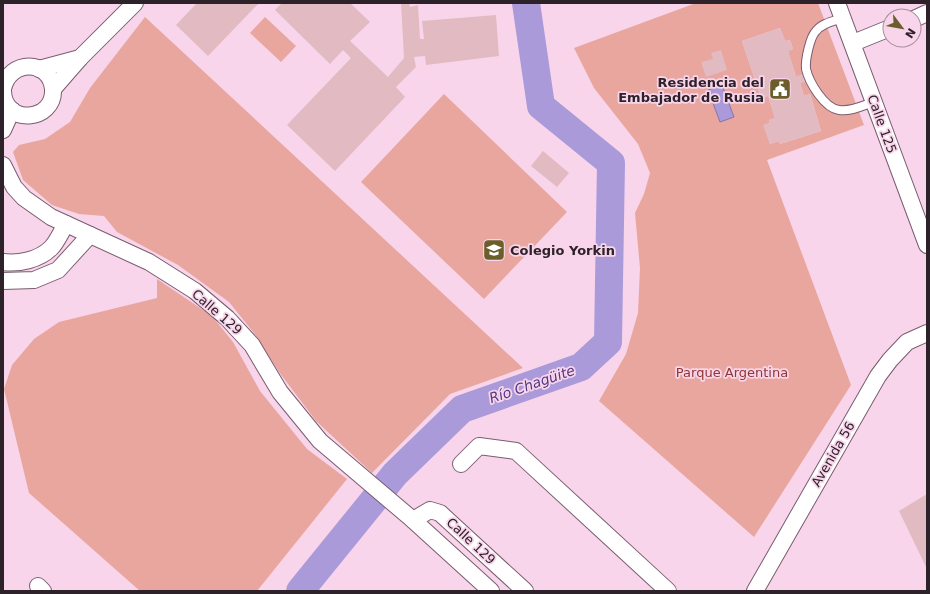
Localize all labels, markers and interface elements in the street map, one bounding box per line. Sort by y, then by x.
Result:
north arrow [882,8,922,48]
text: N [902,26,918,40]
place label: Residencia del Embajador de Rusia [618,75,764,105]
public building icon: Residencia del Embajador de Rusia [767,76,793,102]
street label: Calle 125 [864,93,900,155]
school or university icon: Colegio Yorkin [481,237,507,263]
place label: Colegio Yorkin [510,243,615,258]
street label: Calle 129 [189,286,245,338]
water label: Río Chagüite [487,362,577,406]
park label: Parque Argentina [676,365,788,380]
street label: Avenida 56 [808,419,858,489]
street label: Calle 129 [443,515,499,567]

